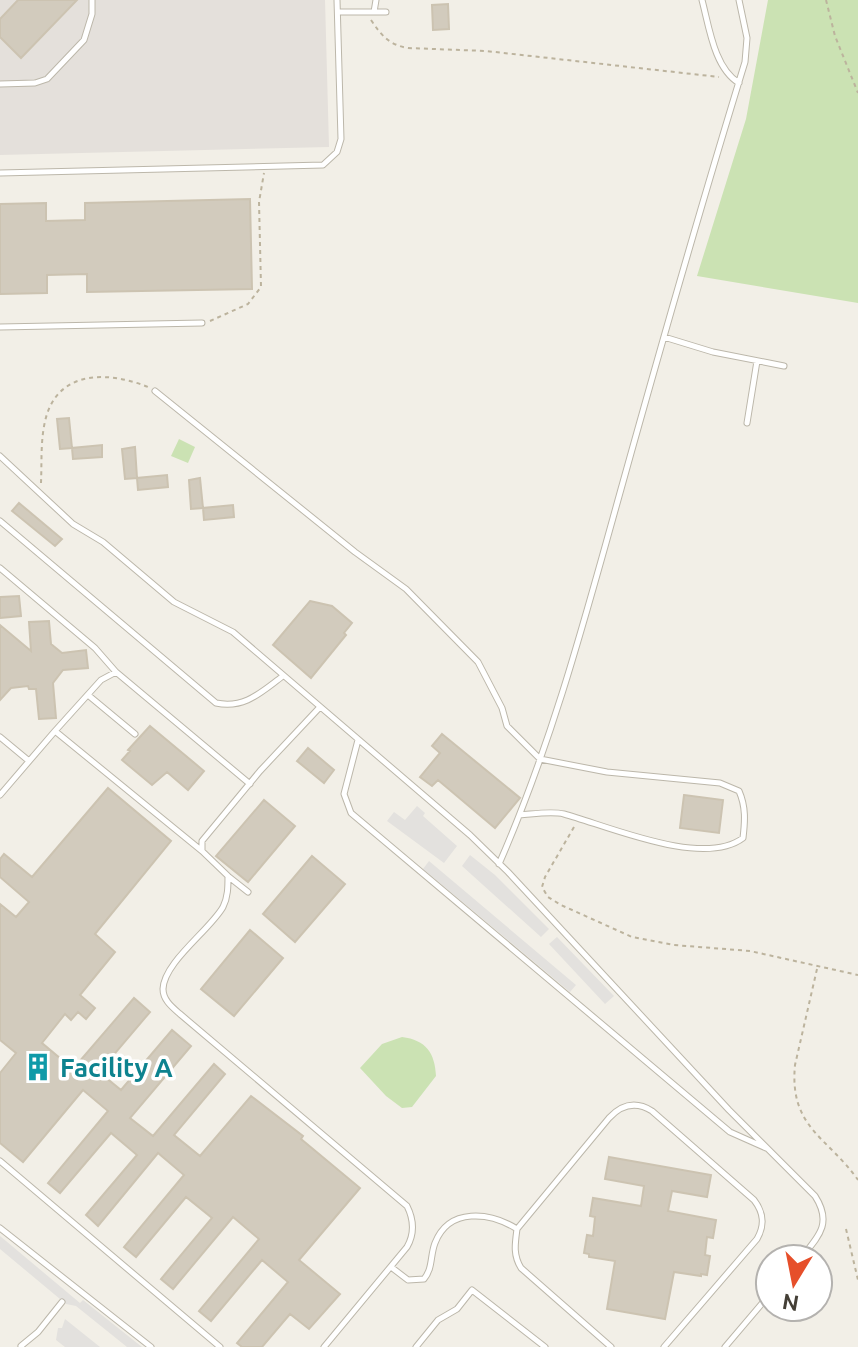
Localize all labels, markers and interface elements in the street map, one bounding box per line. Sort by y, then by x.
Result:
building icon: Facility A [23,1052,53,1082]
place label: Facility A [60,1053,173,1082]
north arrow [754,1243,834,1323]
text: N [780,1289,801,1317]

